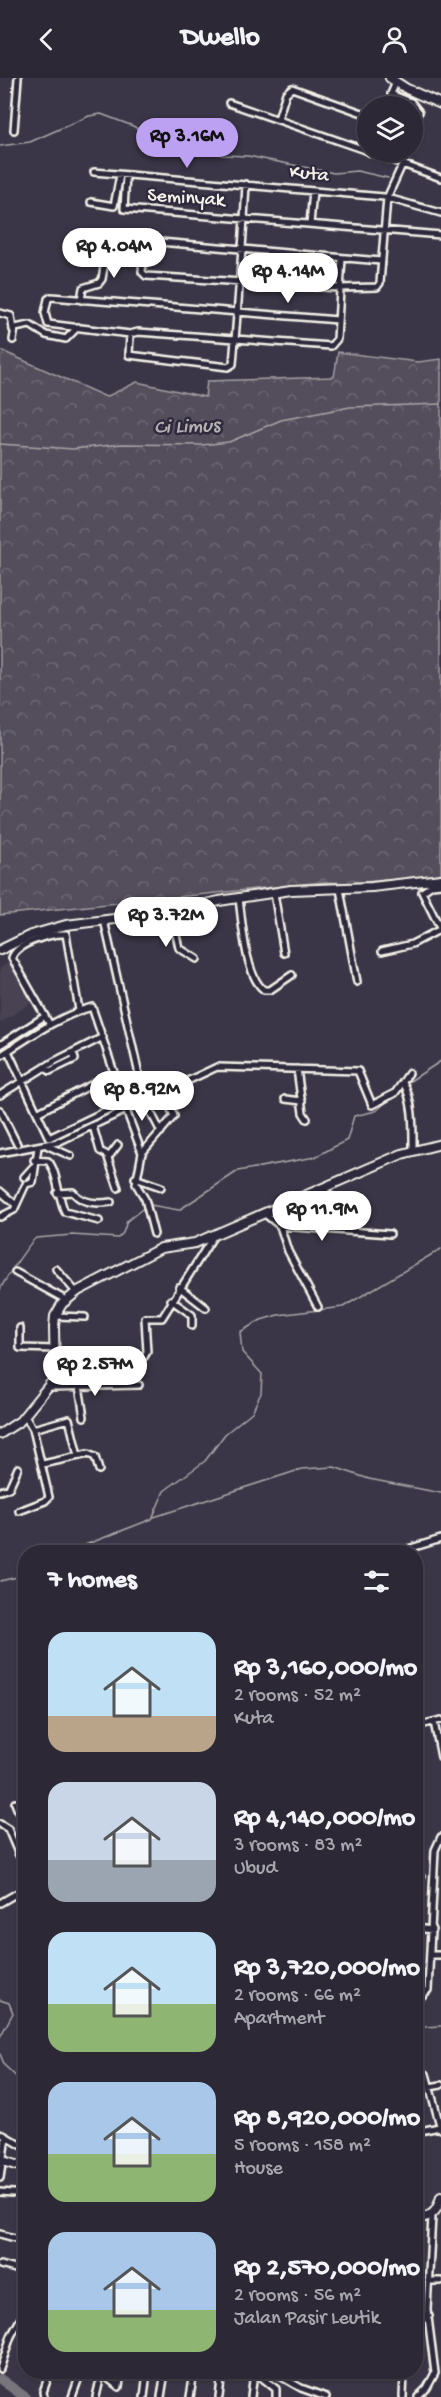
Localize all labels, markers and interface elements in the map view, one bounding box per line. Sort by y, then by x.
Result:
icon: back [30,23,63,56]
text: Dwello [181,23,260,55]
icon: person [378,23,411,56]
map controls [357,96,423,162]
button: layers [357,96,423,162]
pin: Rp 3.16M [125,118,249,169]
text: Rp 3.16M [150,126,224,149]
street label: Kuta [288,161,331,189]
street label: Seminyak [147,185,228,213]
pin: Rp 4.04M [52,228,176,279]
text: Rp 4.04M [76,236,152,259]
pin: Rp 4.14M [226,253,350,304]
text: Rp 4.14M [252,261,324,284]
water label: Ci Limus [154,414,223,442]
pin: Rp 3.72M [104,897,228,948]
text: Rp 3.72M [128,905,204,928]
pin: Rp 8.92M [80,1071,204,1122]
text: Rp 8.92M [104,1079,180,1102]
pin: Rp 11.9M [260,1191,384,1242]
text: Rp 11.9M [286,1199,358,1222]
pin: Rp 2.57M [33,1346,157,1397]
text: Rp 2.57M [57,1354,133,1377]
icon: filters [360,1565,393,1598]
text: 7 homes [48,1566,137,1597]
text: Rp 3,160,000/mo [234,1654,417,1685]
icon: home [96,1656,168,1728]
text: 2 rooms · 52 m² [234,1685,361,1708]
text: Kuta [234,1708,274,1731]
text: Rp 4,140,000/mo [234,1804,415,1835]
icon: home [96,1806,168,1878]
text: 3 rooms · 83 m² [234,1835,362,1858]
text: Ubud [234,1858,277,1881]
text: Rp 3,720,000/mo [234,1954,420,1985]
icon: home [96,1956,168,2028]
text: 2 rooms · 66 m² [234,1985,361,2008]
text: Apartment [234,2008,324,2031]
text: Rp 8,920,000/mo [234,2104,420,2135]
icon: home [96,2106,168,2178]
text: 5 rooms · 158 m² [234,2135,371,2158]
text: House [234,2158,283,2181]
text: Rp 2,570,000/mo [234,2254,420,2285]
icon: home [96,2256,168,2328]
text: 2 rooms · 56 m² [234,2285,361,2308]
text: Jalan Pasir Leutik [234,2308,380,2331]

